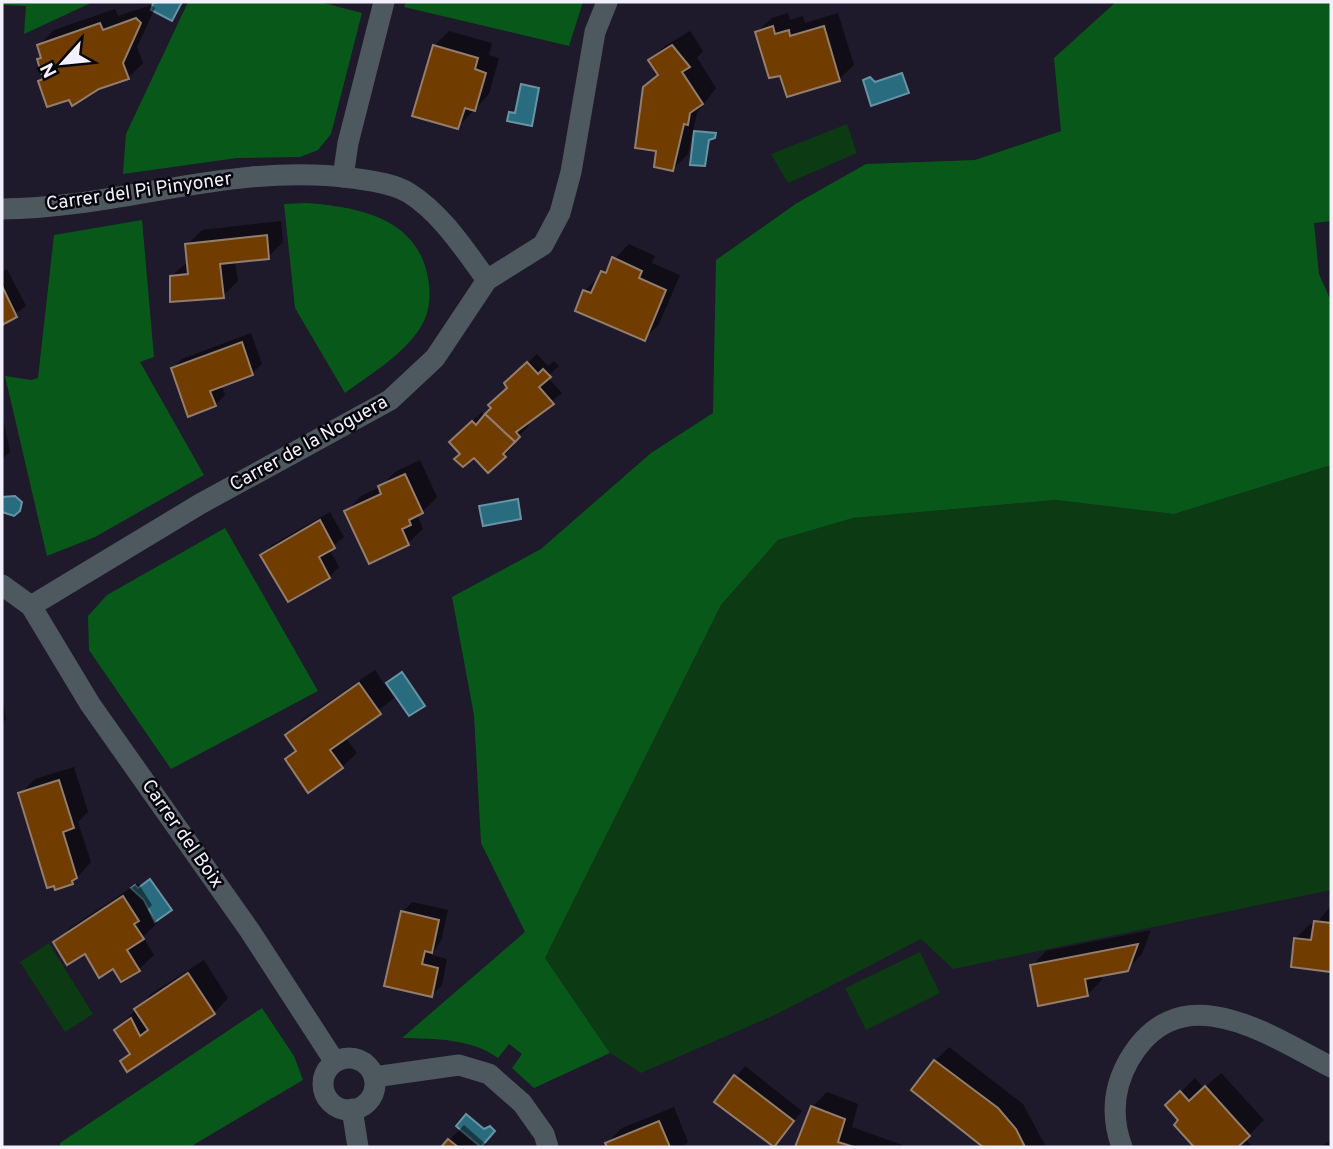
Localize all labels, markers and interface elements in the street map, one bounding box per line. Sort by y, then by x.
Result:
north arrow [28,28,98,98]
text: N [36,58,63,81]
street label: Carrer del Pi Pinyoner [45,167,234,217]
street label: Carrer de la Noguera [226,391,392,497]
street label: Carrer del Boix [136,775,228,893]

